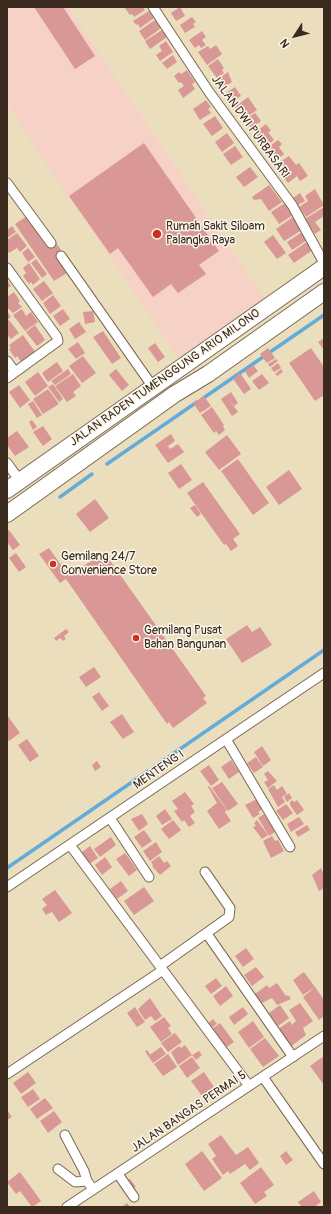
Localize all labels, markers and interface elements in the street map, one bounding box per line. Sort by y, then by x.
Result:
north arrow [275,16,315,56]
text: N [277,37,292,50]
street label: JALAN DWI PURBASARI [208,73,292,181]
place label: Rumah Sakit Siloam Palangka Raya [166,220,265,248]
marker: Rumah Sakit Siloam Palangka Raya [151,228,163,240]
street label: JALAN RADEN TUMENGGUNG ARIO MILONO [67,306,263,450]
place label: Gemilang 24/7 Convenience Store [61,550,157,578]
marker: Gemilang 24/7 Convenience Store [48,559,58,569]
place label: Gemilang Pusat Bahan Bangunan [144,624,226,652]
marker: Gemilang Pusat Bahan Bangunan [131,633,141,643]
street label: MENTENG I [131,747,187,793]
street label: JALAN BANGAS PERMAI 5 [129,1068,249,1156]

